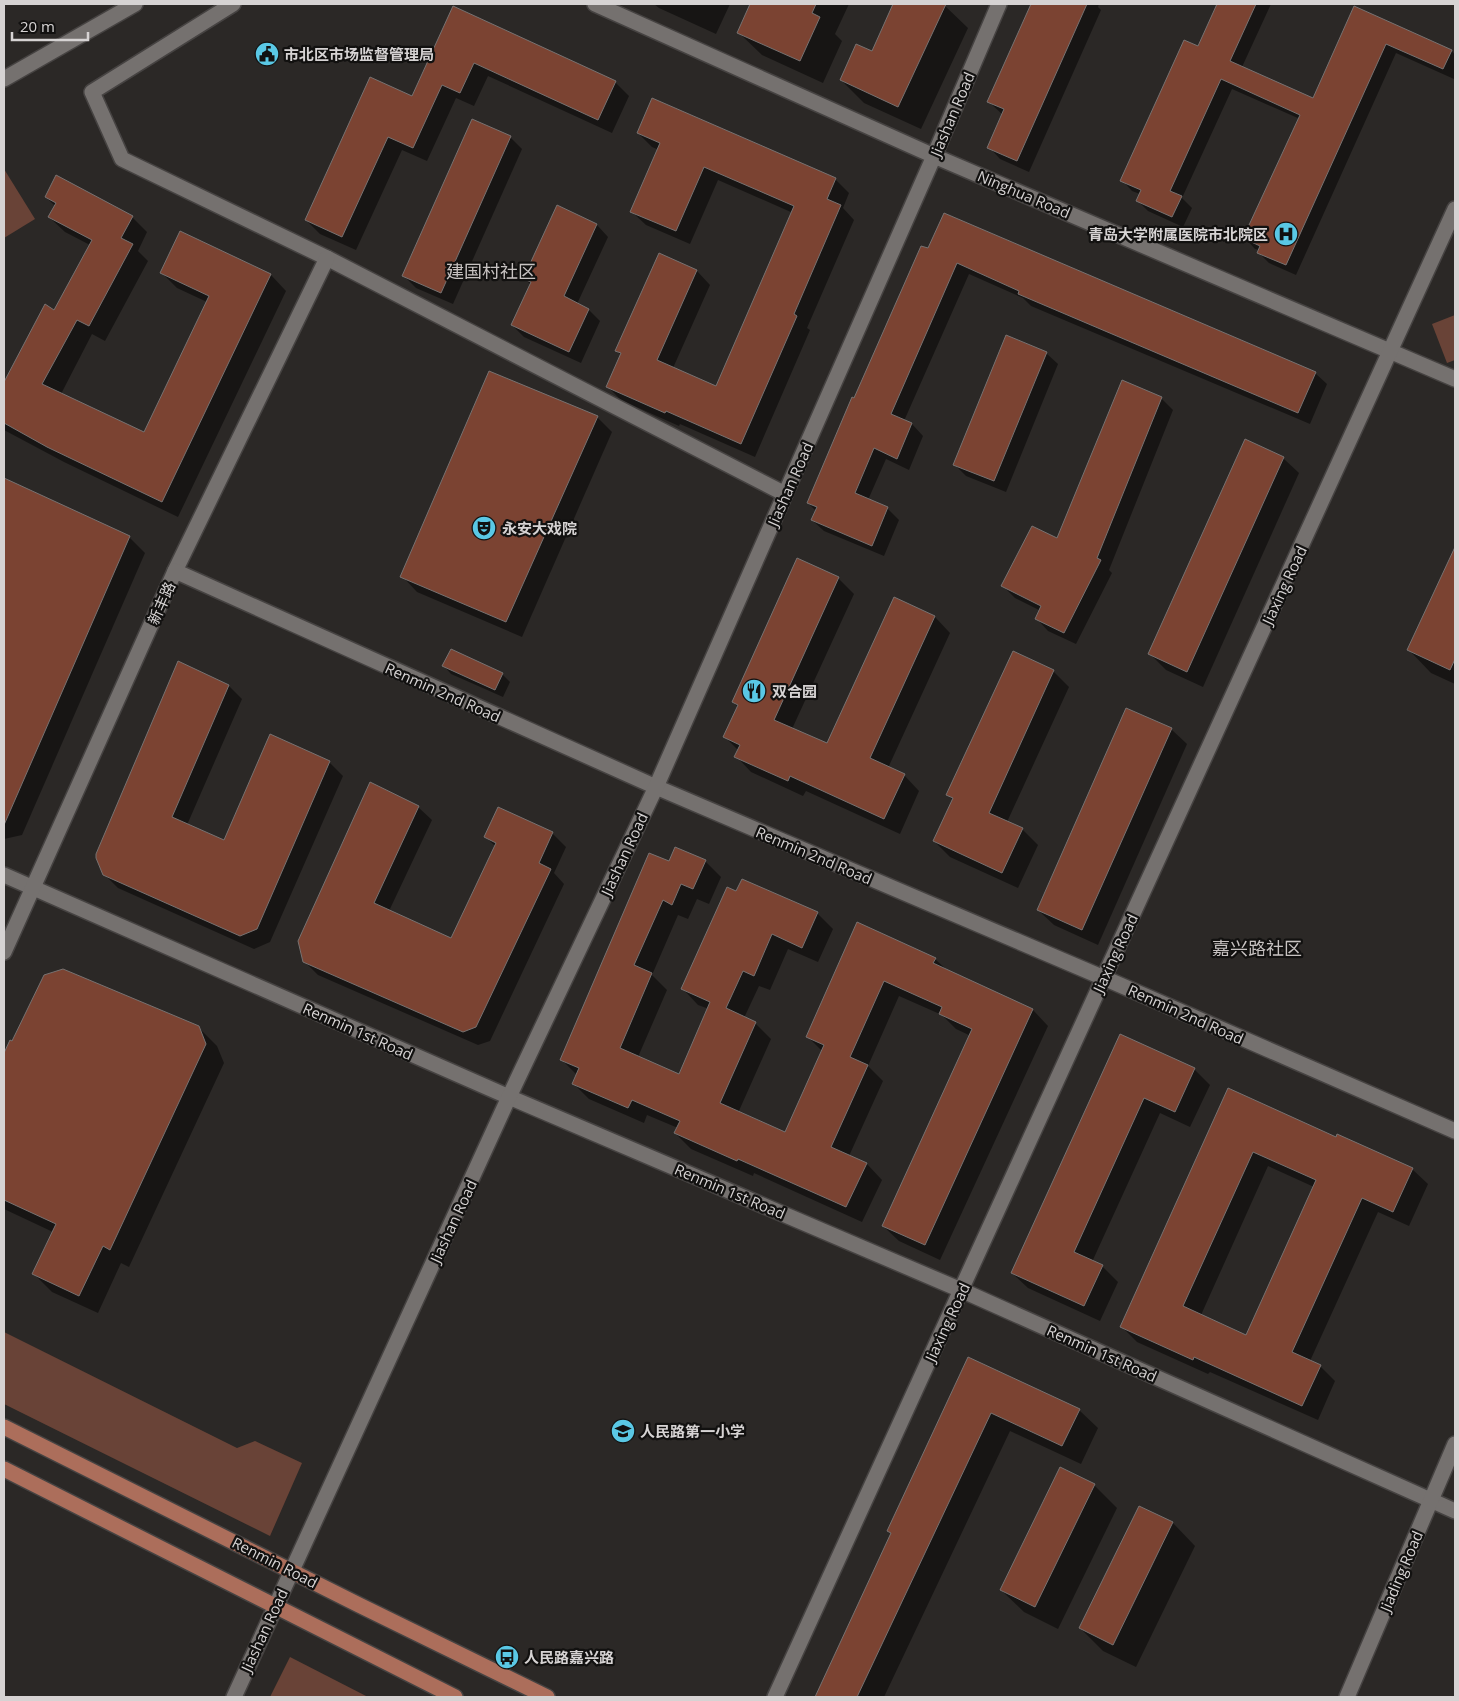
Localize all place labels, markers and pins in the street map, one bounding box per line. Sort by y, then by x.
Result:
public building icon: 市北区市场监督管理局 [254,41,280,67]
place label: 市北区市场监督管理局 [284,44,434,64]
hospital icon: 青岛大学附属医院市北院区 [1273,221,1299,247]
place label: 青岛大学附属医院市北院区 [1088,224,1268,244]
theatre icon: 永安大戏院 [471,515,497,541]
place label: 永安大戏院 [502,518,577,538]
restaurant icon: 双合园 [741,678,767,704]
place label: 双合园 [772,681,817,701]
school or university icon: 人民路第一小学 [610,1418,636,1444]
place label: 人民路第一小学 [640,1421,745,1441]
bus stop icon: 人民路嘉兴路 [494,1644,520,1670]
place label: 人民路嘉兴路 [524,1647,614,1667]

